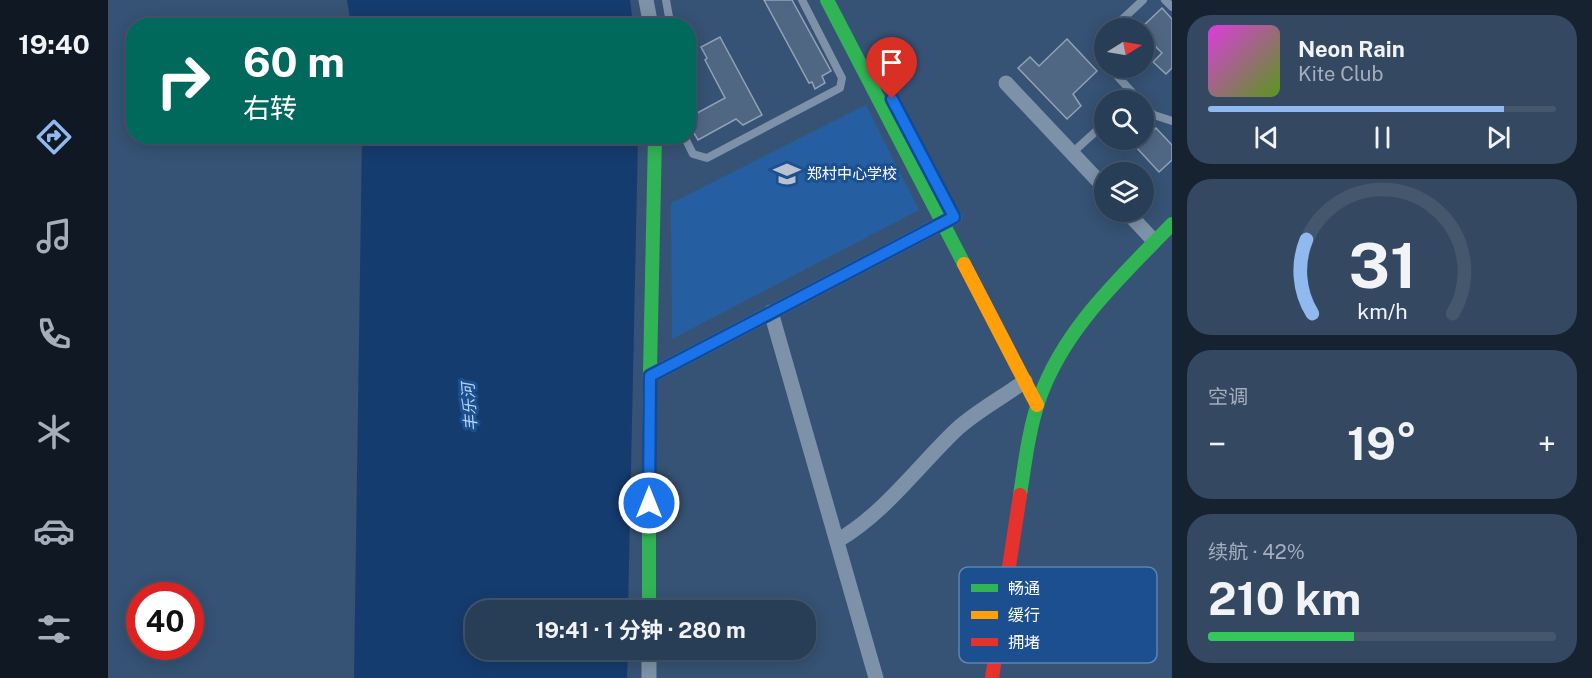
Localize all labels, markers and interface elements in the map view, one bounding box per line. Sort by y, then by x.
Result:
north arrow [1094,18,1154,78]
map controls [1094,18,1154,222]
text: 19:40 [18,28,90,60]
text: Neon Rain [1298,36,1405,62]
text: 60 m [243,37,345,86]
pin [866,37,917,99]
icon: right [144,42,222,120]
icon: arrive [875,46,908,79]
text: Kite Club [1298,62,1383,86]
button: search [1094,90,1154,150]
text: 右转 [243,92,297,124]
icon: directions [33,116,75,158]
icon: previous [1250,121,1283,154]
icon: pause [1366,121,1399,154]
icon: next [1482,121,1515,154]
school or university icon: 郑村中心学校 [772,159,802,189]
button: layers [1094,162,1154,222]
place label: 郑村中心学校 [807,165,897,182]
icon: music [33,215,75,257]
text: 31 [1348,229,1416,302]
text: km/h [1357,299,1407,324]
icon: phone [33,313,75,355]
water label: 丰乐河 [458,379,481,432]
text: 空调 [1208,385,1248,409]
icon: climate [33,411,75,453]
text: 19° [1347,417,1417,470]
text: − [1208,425,1226,463]
text: + [1538,425,1556,463]
position arrow [617,471,681,535]
icon: car [33,510,75,552]
text: 续航 · 42% [1208,540,1305,564]
legend [959,567,1157,663]
text: 210 km [1208,572,1361,625]
text: 畅通 [1008,579,1040,598]
speed limit sign: 40 [126,582,204,660]
text: 缓行 [1008,606,1040,625]
icon: filters [33,608,75,650]
text: 19:41 · 1 分钟 · 280 m [535,617,746,643]
text: 拥堵 [1008,633,1040,652]

